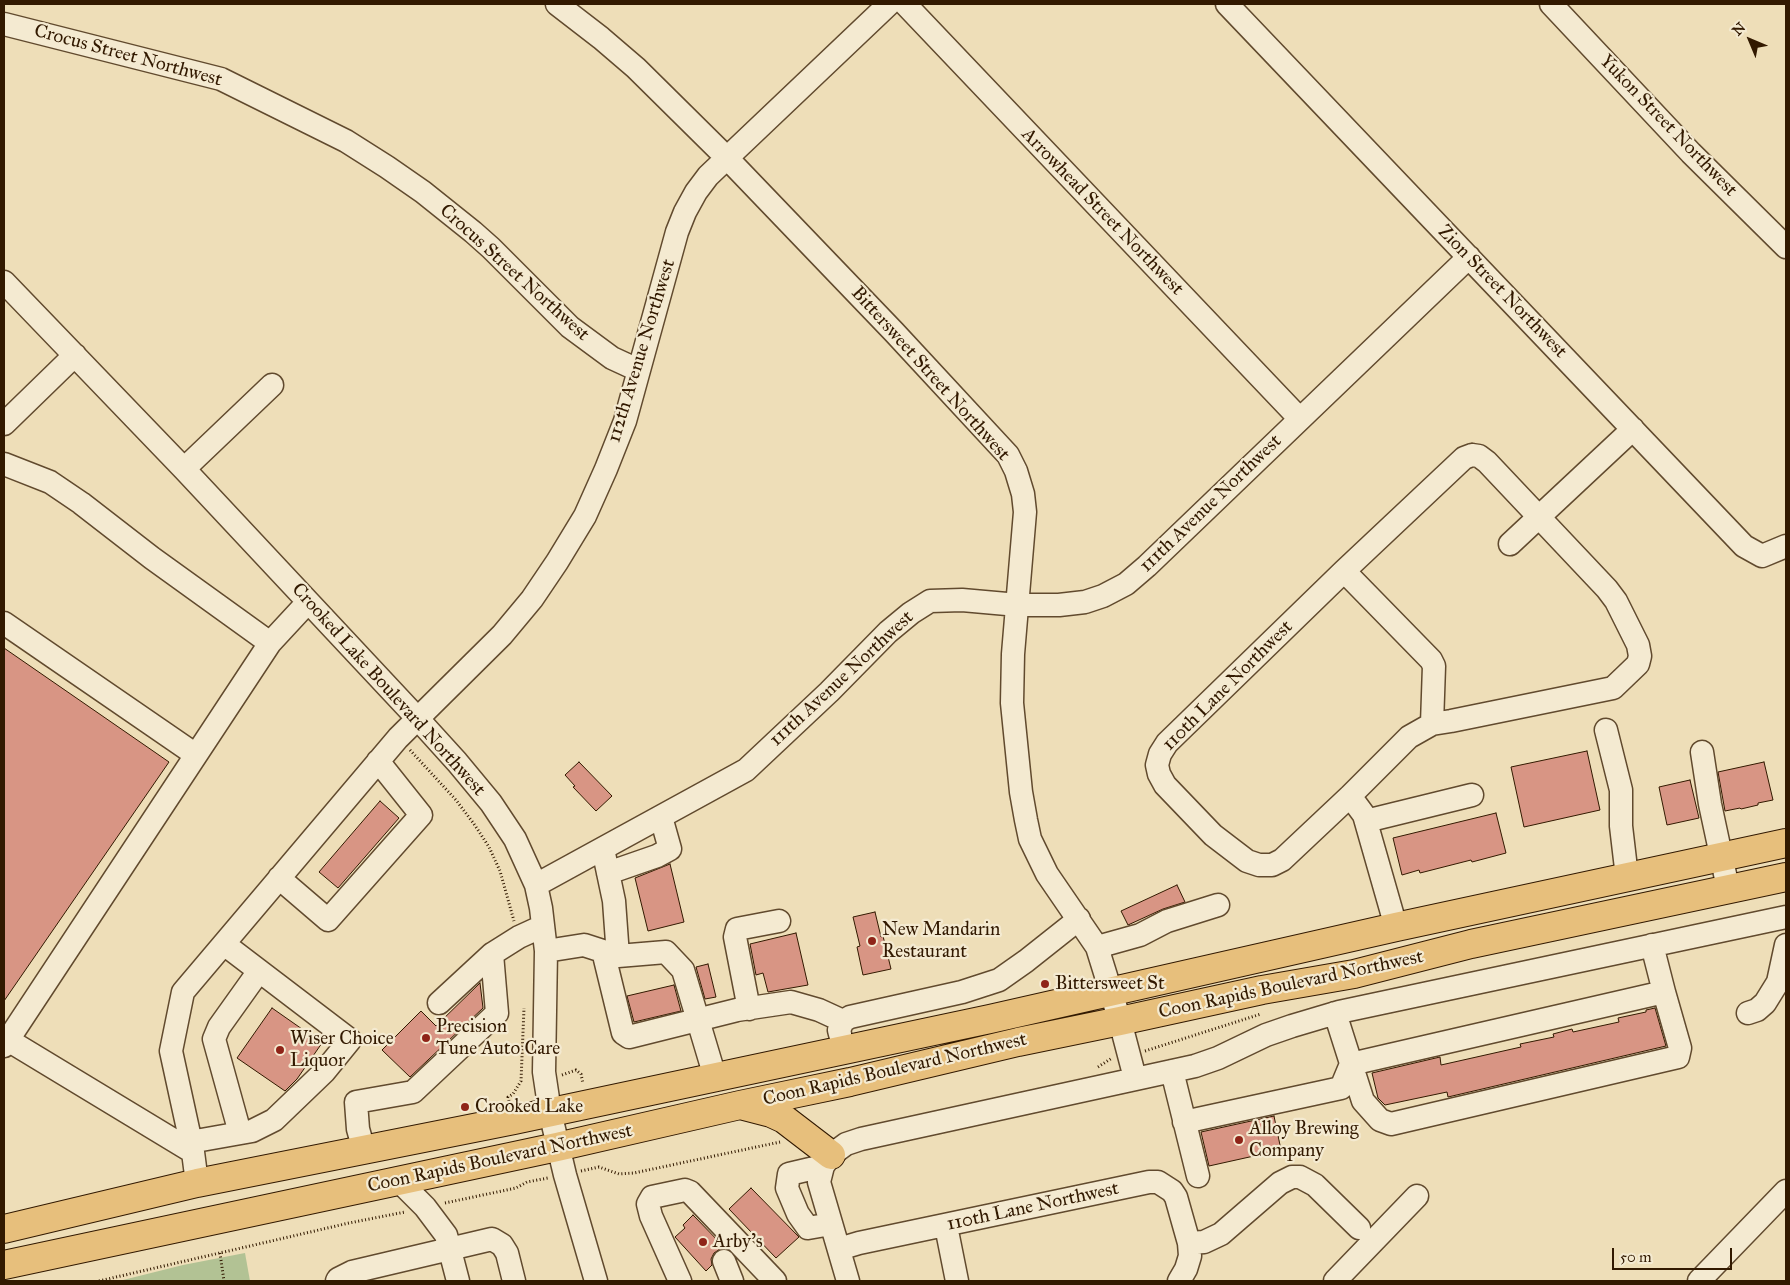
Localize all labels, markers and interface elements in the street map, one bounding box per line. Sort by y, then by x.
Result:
north arrow [1725,15,1775,65]
text: N [1729,19,1749,39]
street label: Crocus Street Northwest [32,20,224,92]
street label: Yukon Street Northwest [1594,50,1742,202]
street label: Arrowhead Street Northwest [1016,124,1188,300]
street label: Crocus Street Northwest [434,200,594,346]
street label: Zion Street Northwest [1433,221,1571,363]
street label: 112th Avenue Northwest [603,257,681,445]
street label: Bittersweet Street Northwest [846,282,1014,466]
street label: 111th Avenue Northwest [1135,430,1287,578]
street label: Crooked Lake Boulevard Northwest [286,579,490,801]
street label: 111th Avenue Northwest [765,606,919,752]
street label: 110th Lane Northwest [1158,616,1298,756]
place label: New Mandarin Restaurant [882,919,1000,963]
marker: New Mandarin Restaurant [866,935,878,947]
street label: Coon Rapids Boulevard Northwest [1157,946,1425,1024]
place label: Bittersweet St [1055,973,1165,995]
marker: Bittersweet St [1039,978,1051,990]
place label: Precision Tune Auto Care [436,1016,560,1060]
place label: Wiser Choice Liquor [290,1028,394,1072]
street label: Coon Rapids Boulevard Northwest [761,1029,1029,1111]
marker: Precision Tune Auto Care [420,1032,432,1044]
marker: Wiser Choice Liquor [274,1044,286,1056]
place label: Crooked Lake [475,1096,583,1118]
marker: Crooked Lake [459,1101,471,1113]
place label: Alloy Brewing Company [1249,1118,1359,1162]
street label: Coon Rapids Boulevard Northwest [366,1120,634,1198]
marker: Alloy Brewing Company [1233,1134,1245,1146]
street label: 110th Lane Northwest [945,1178,1121,1236]
place label: Arby's [713,1231,763,1253]
marker: Arby's [697,1236,709,1248]
scale bar [1615,1238,1735,1270]
text: 50 m [1620,1248,1652,1266]

